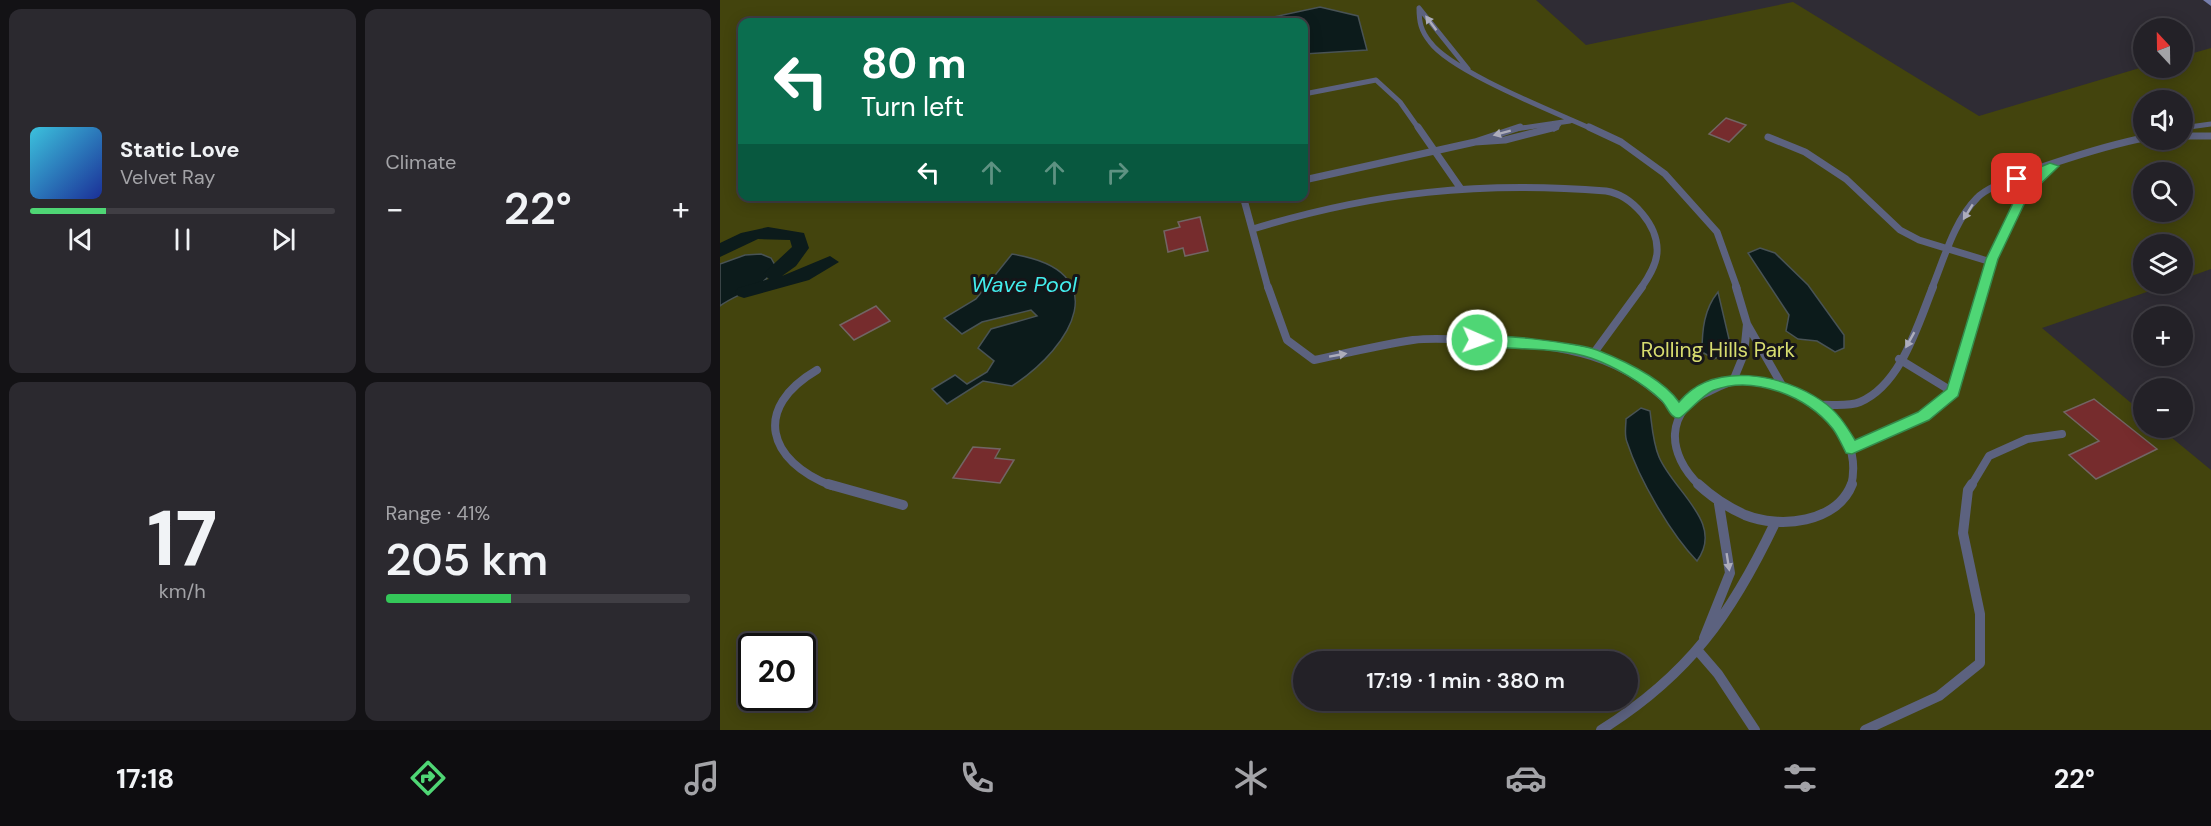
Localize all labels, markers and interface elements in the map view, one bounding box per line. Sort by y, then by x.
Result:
one-way arrow [1426,16,1438,31]
north arrow [2133,18,2193,78]
map controls [2133,18,2193,438]
text: 80 m [861,36,967,91]
icon: left [762,42,840,120]
text: Turn left [861,89,964,124]
button: sound [2133,90,2193,150]
one-way arrow [1493,129,1511,138]
text: Static Love [120,135,240,164]
text: Climate [386,149,456,175]
pin [1991,153,2042,204]
icon: left [912,156,945,189]
icon: ahead [975,156,1008,189]
icon: ahead [1038,156,1071,189]
icon: right [1101,156,1134,189]
icon: arrive [2000,162,2033,195]
button: search [2133,162,2193,222]
text: Velvet Ray [120,164,215,190]
text: 22° [504,179,572,238]
text: − [386,187,404,230]
text: + [672,187,690,230]
one-way arrow [1962,204,1973,220]
icon: previous [64,223,97,256]
icon: pause [166,223,199,256]
icon: next [267,223,300,256]
button: layers [2133,234,2193,294]
water label: Wave Pool [971,270,1078,299]
button: + [2133,306,2193,366]
position arrow [1445,308,1509,372]
one-way arrow [1905,332,1915,349]
park label: Rolling Hills Park [1641,336,1796,364]
one-way arrow [1329,350,1348,359]
button: − [2133,378,2193,438]
text: 17 [147,488,217,589]
text: Range · 41% [386,500,490,526]
text: 205 km [386,530,548,589]
one-way arrow [1724,552,1733,571]
text: km/h [159,578,206,604]
speed limit sign: 20 [738,633,816,711]
text: 17:19 · 1 min · 380 m [1366,666,1565,695]
icon: directions [407,757,449,799]
icon: music [681,757,723,799]
icon: phone [956,757,998,799]
icon: climate [1230,757,1272,799]
icon: car [1505,757,1547,799]
icon: filters [1779,757,1821,799]
text: 17:18 [116,761,174,796]
text: 22° [2054,761,2095,796]

